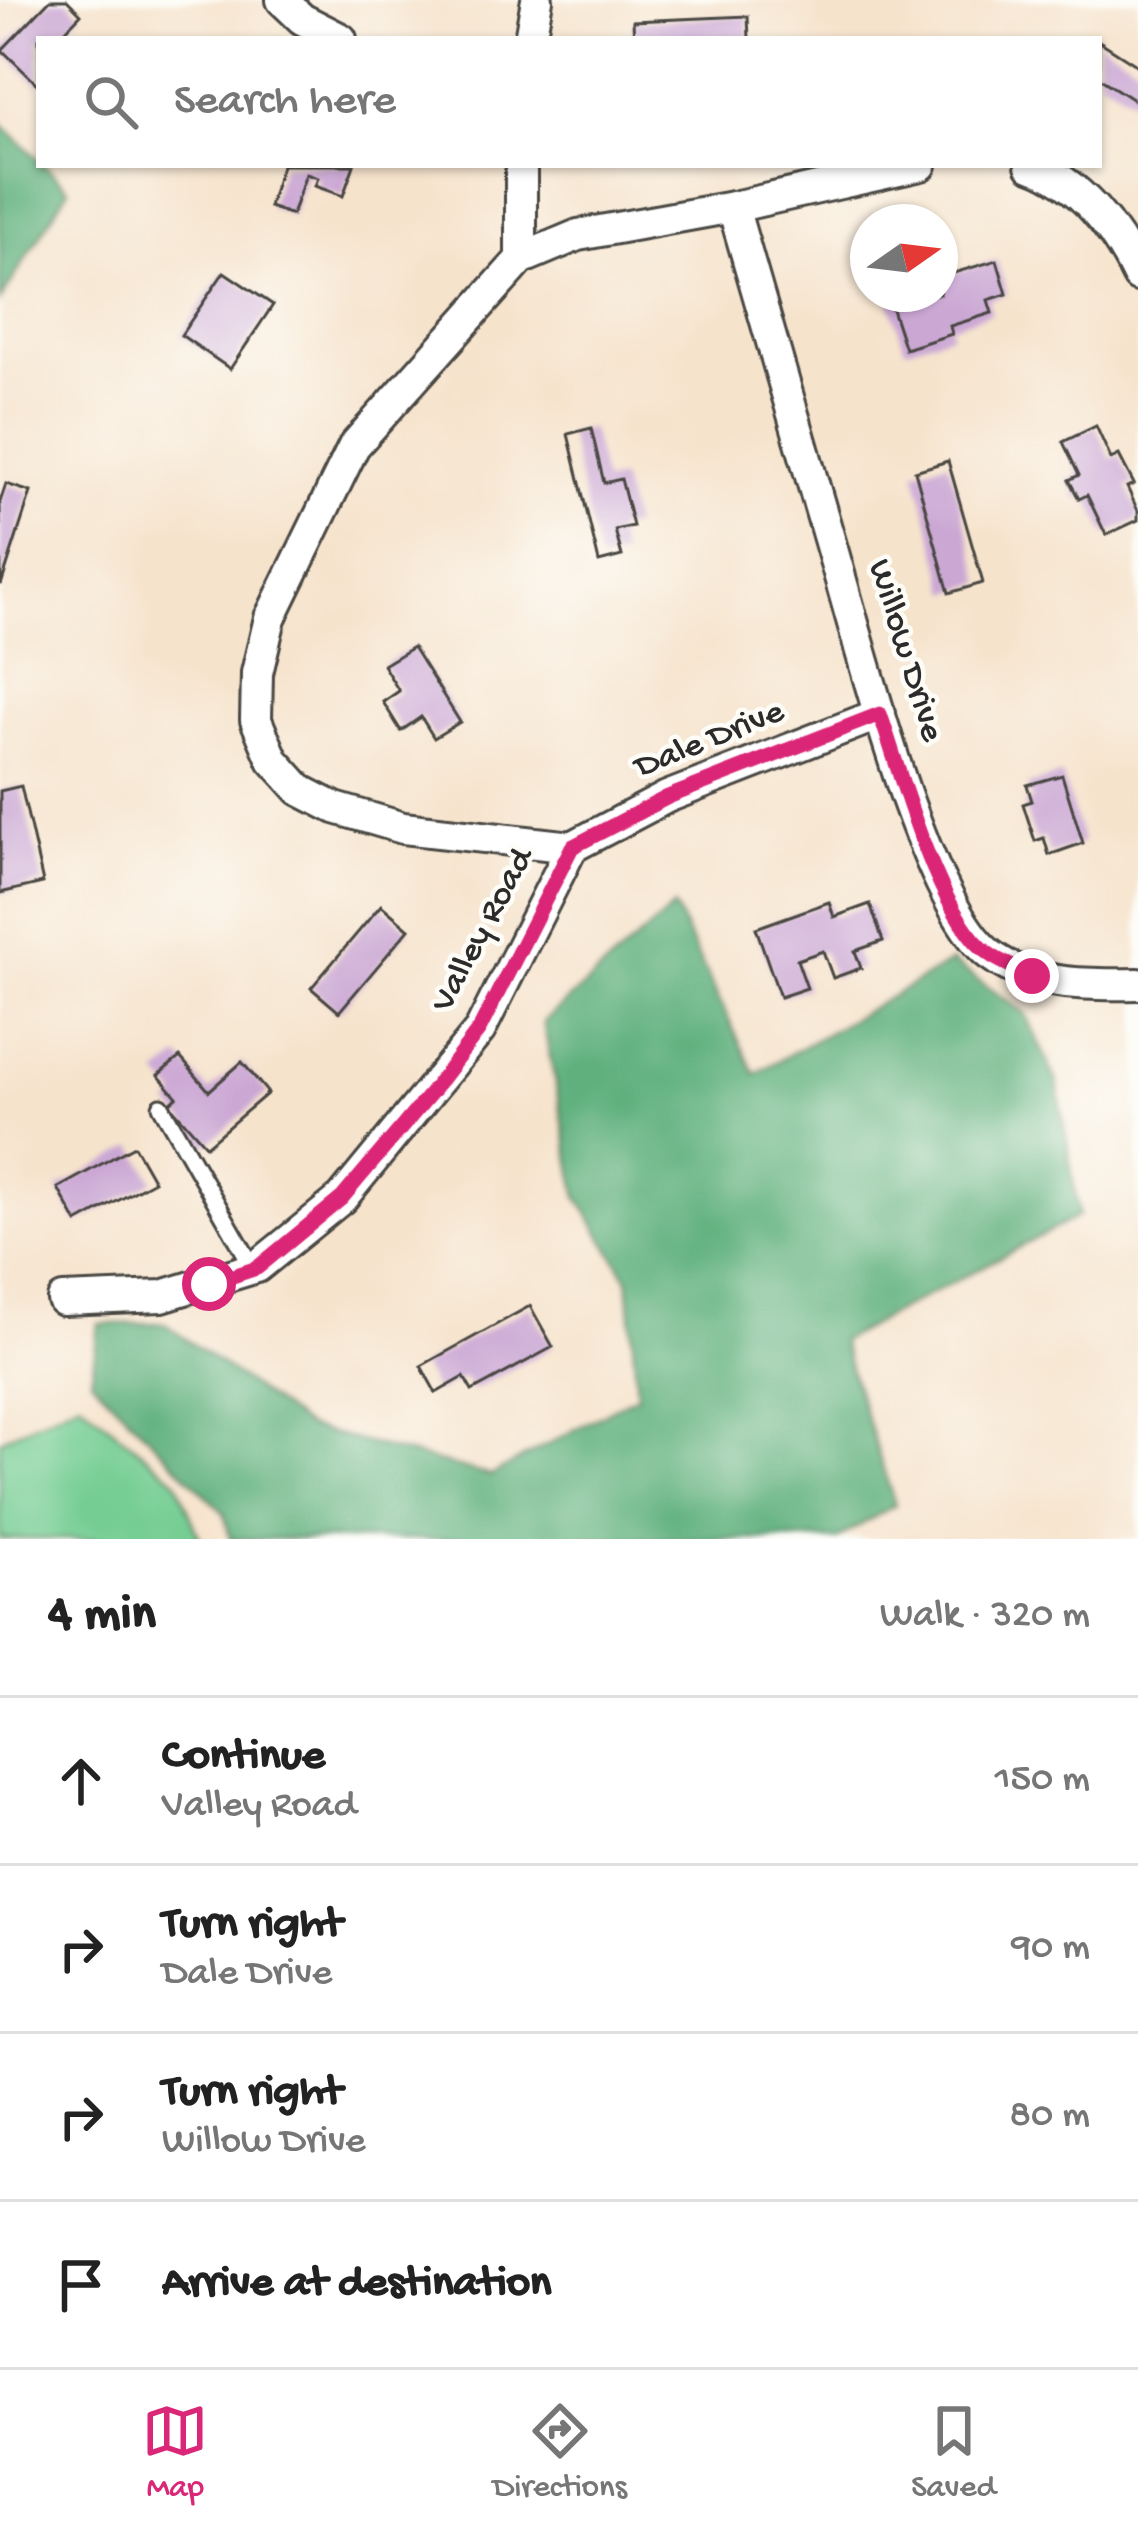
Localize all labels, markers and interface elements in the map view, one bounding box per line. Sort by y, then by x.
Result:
search box [36,36,1102,168]
icon: search [78,69,144,135]
text: Search here [174,76,396,129]
north arrow [850,204,958,312]
street label: Willow Drive [856,555,952,748]
street label: Dale Drive [627,692,791,791]
street label: Valley Road [422,839,546,1021]
route end [1005,949,1059,1003]
route start [182,1257,236,1311]
text: 4 min [48,1587,156,1647]
text: Walk · 320 m [880,1594,1090,1640]
text: Continue [162,1731,325,1784]
icon: ahead [48,1748,114,1814]
text: 150 m [995,1758,1090,1804]
text: Valley Road [162,1784,356,1830]
text: Turn right [162,1899,342,1952]
icon: right [48,1916,114,1982]
text: 90 m [1011,1926,1090,1972]
text: Dale Drive [162,1952,332,1998]
text: Turn right [162,2067,342,2120]
icon: right [48,2084,114,2150]
text: 80 m [1010,2094,1090,2140]
text: Willow Drive [162,2120,366,2166]
icon: arrive [48,2252,114,2318]
text: Arrive at destination [162,2258,551,2311]
tab: Map [142,2398,208,2508]
tab: Directions [493,2398,627,2508]
tab: Saved [911,2398,996,2508]

